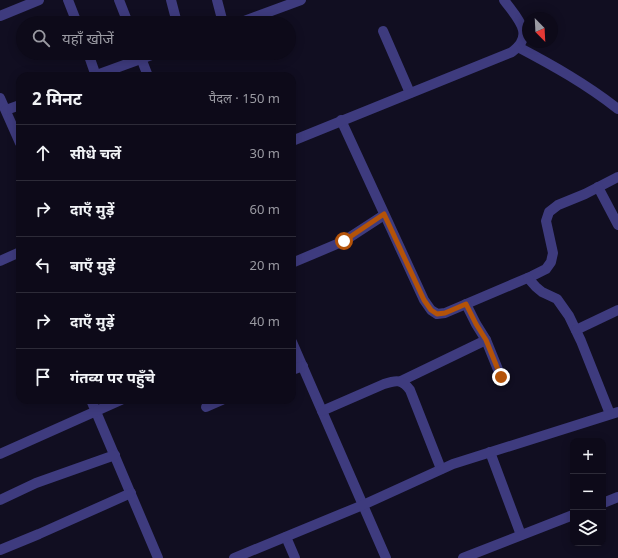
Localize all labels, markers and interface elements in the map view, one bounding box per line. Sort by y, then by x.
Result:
north arrow [522,12,558,48]
search box [16,16,296,60]
icon: search [30,27,52,49]
text: यहाँ खोजें [62,28,114,48]
text: 2 मिनट [32,87,82,110]
text: पैदल · 150 m [209,89,280,107]
icon: ahead [32,142,54,164]
text: सीधे चलें [70,143,121,163]
text: 30 m [250,144,280,162]
icon: right [32,198,54,220]
text: दाएँ मुड़ें [70,199,114,219]
text: 60 m [250,200,280,218]
route start [335,232,353,250]
icon: left [32,254,54,276]
text: बाएँ मुड़ें [70,255,115,275]
text: 20 m [250,256,280,274]
icon: right [32,310,54,332]
text: दाएँ मुड़ें [70,311,114,331]
text: 40 m [250,312,280,330]
icon: arrive [32,366,54,388]
text: गंतव्य पर पहुँचे [70,367,155,387]
route end [492,368,510,386]
map controls [570,438,606,546]
button: + [570,438,606,474]
button: − [570,474,606,510]
button: layers [570,510,606,546]

